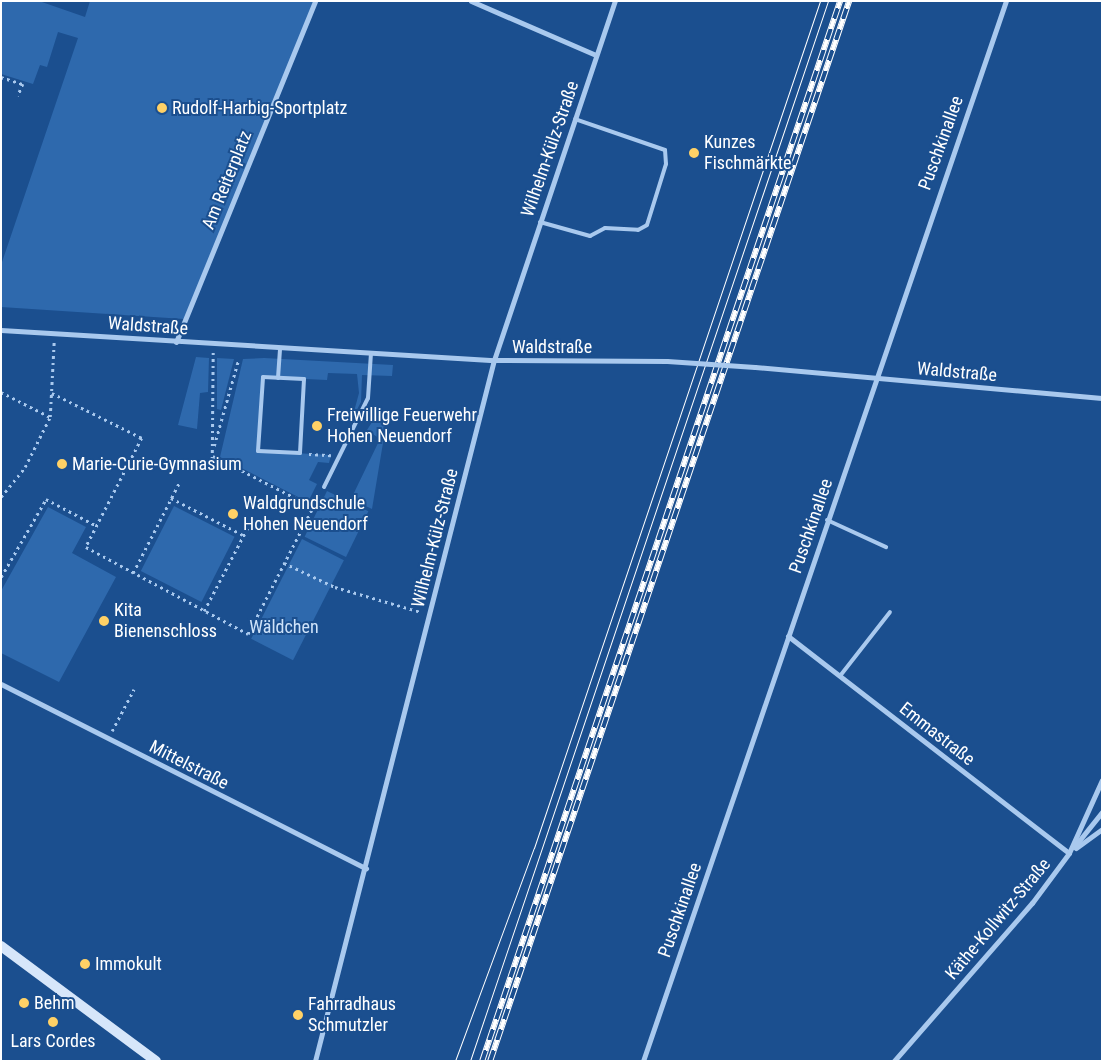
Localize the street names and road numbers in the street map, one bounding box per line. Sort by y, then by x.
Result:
street label: Wilhelm-Külz-Straße [517,78,583,220]
street label: Puschkinallee [914,93,968,193]
street label: Am Reiterplatz [197,128,257,232]
street label: Waldstraße [107,312,189,340]
street label: Waldstraße [512,336,592,358]
street label: Waldstraße [916,358,998,386]
street label: Wilhelm-Külz-Straße [407,466,463,610]
street label: Puschkinallee [785,476,837,576]
street label: Emmastraße [895,698,979,770]
street label: Mittelstraße [146,736,232,794]
street label: Käthe-Kollwitz-Straße [941,854,1055,984]
street label: Puschkinallee [654,860,706,960]

